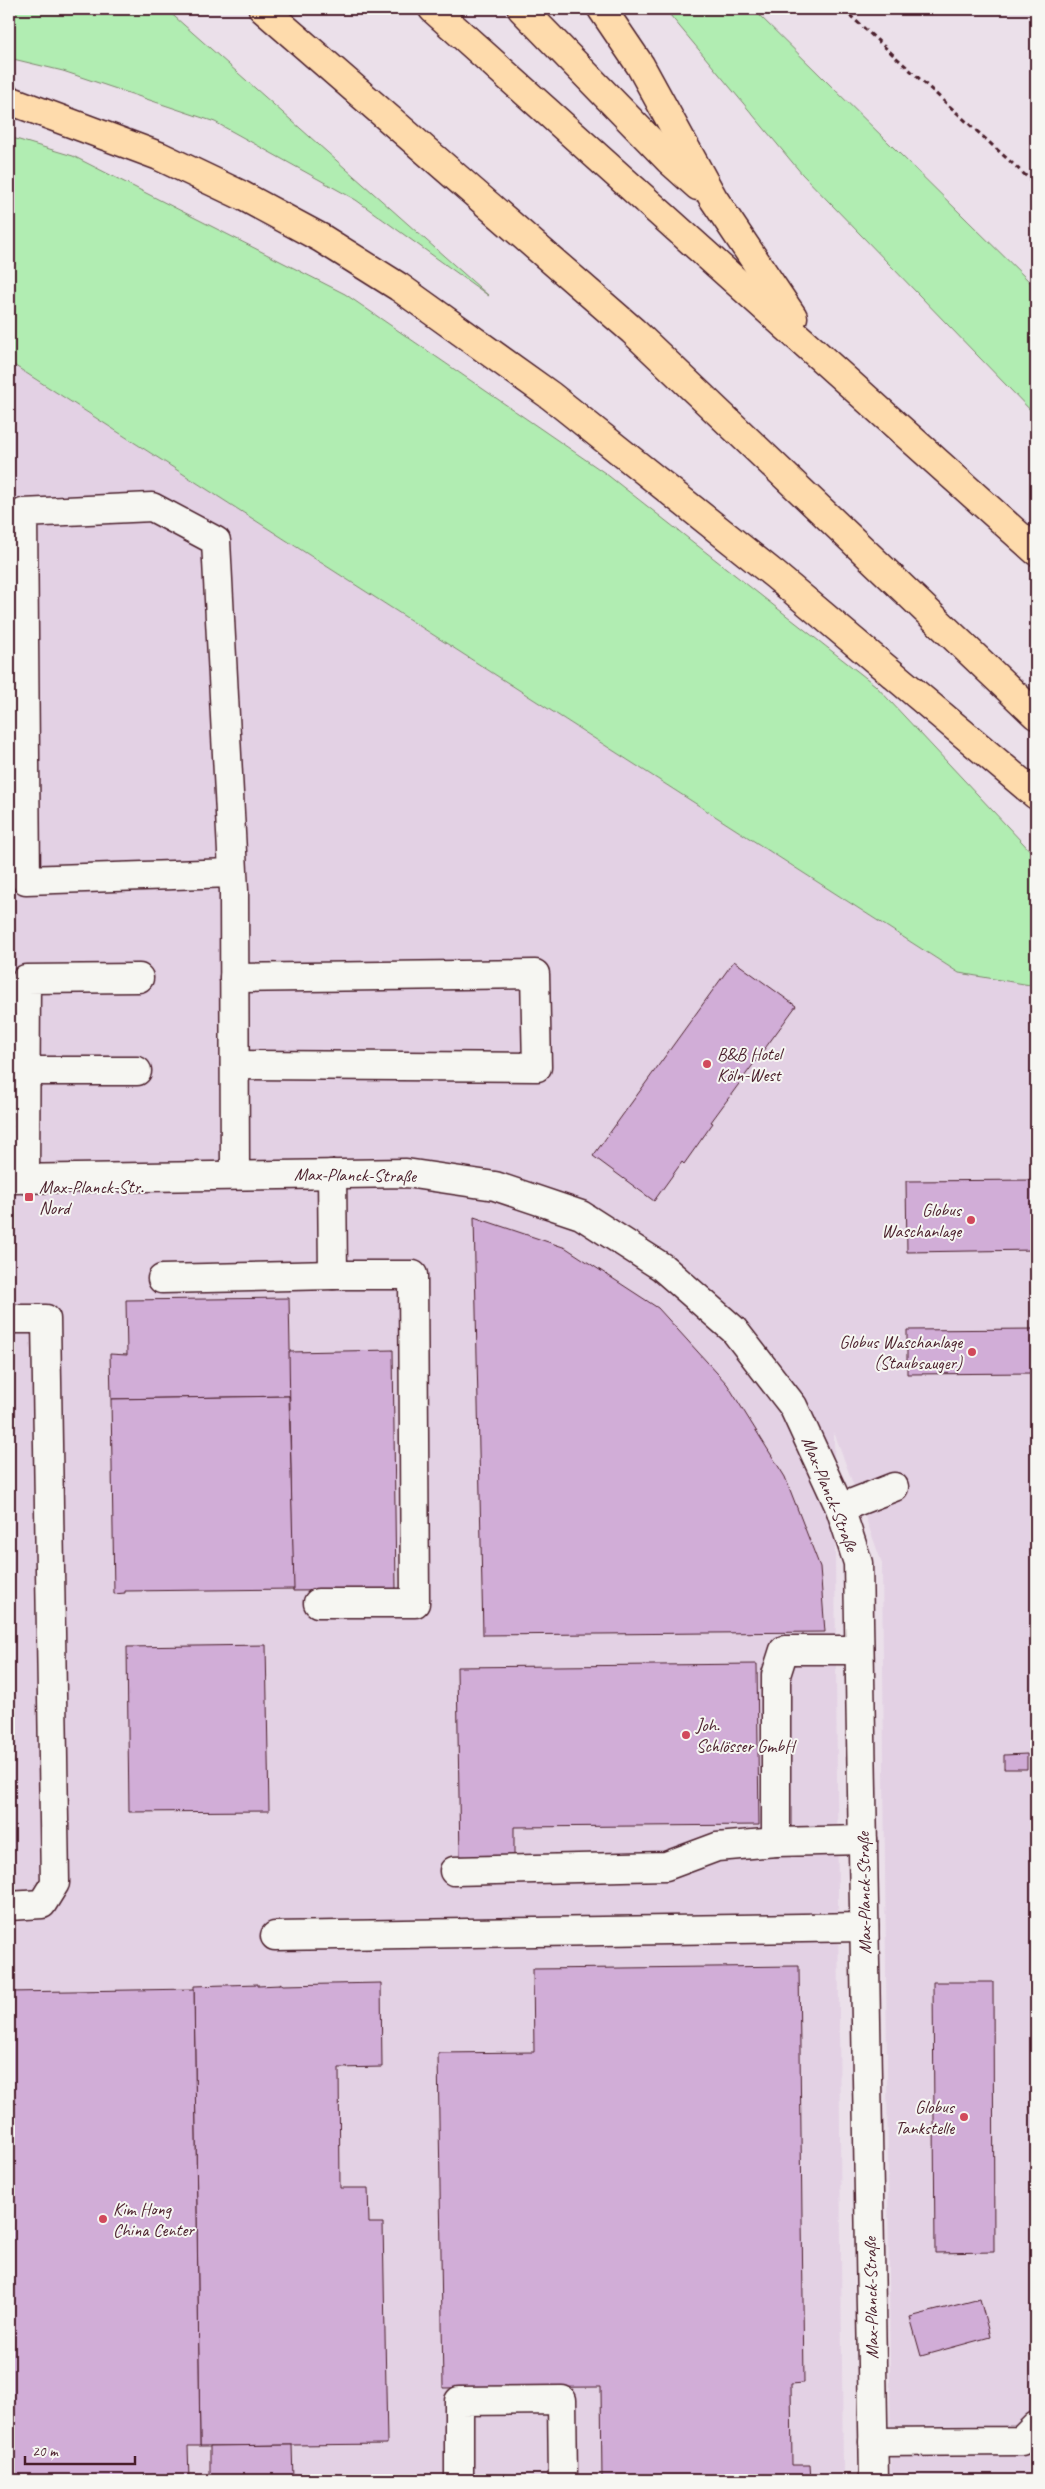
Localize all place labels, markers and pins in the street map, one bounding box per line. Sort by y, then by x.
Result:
place label: B&B Hotel Köln-West [717,1043,785,1086]
marker: B&B Hotel Köln-West [701,1058,713,1070]
place label: Max-Planck-Str. Nord [39,1176,144,1219]
marker: Max-Planck-Str. Nord [23,1191,35,1203]
place label: Globus Waschanlage [882,1199,963,1242]
marker: Globus Waschanlage [965,1214,977,1226]
place label: Globus Waschanlage (Staubsauger) [839,1331,963,1374]
marker: Globus Waschanlage (Staubsauger) [966,1346,978,1358]
place label: Joh. Schlösser GmbH [695,1714,797,1757]
marker: Joh. Schlösser GmbH [680,1729,692,1741]
place label: Globus Tankstelle [895,2096,956,2139]
marker: Globus Tankstelle [958,2111,970,2123]
place label: Kim Hong China Center [113,2198,195,2241]
marker: Kim Hong China Center [97,2213,109,2225]

